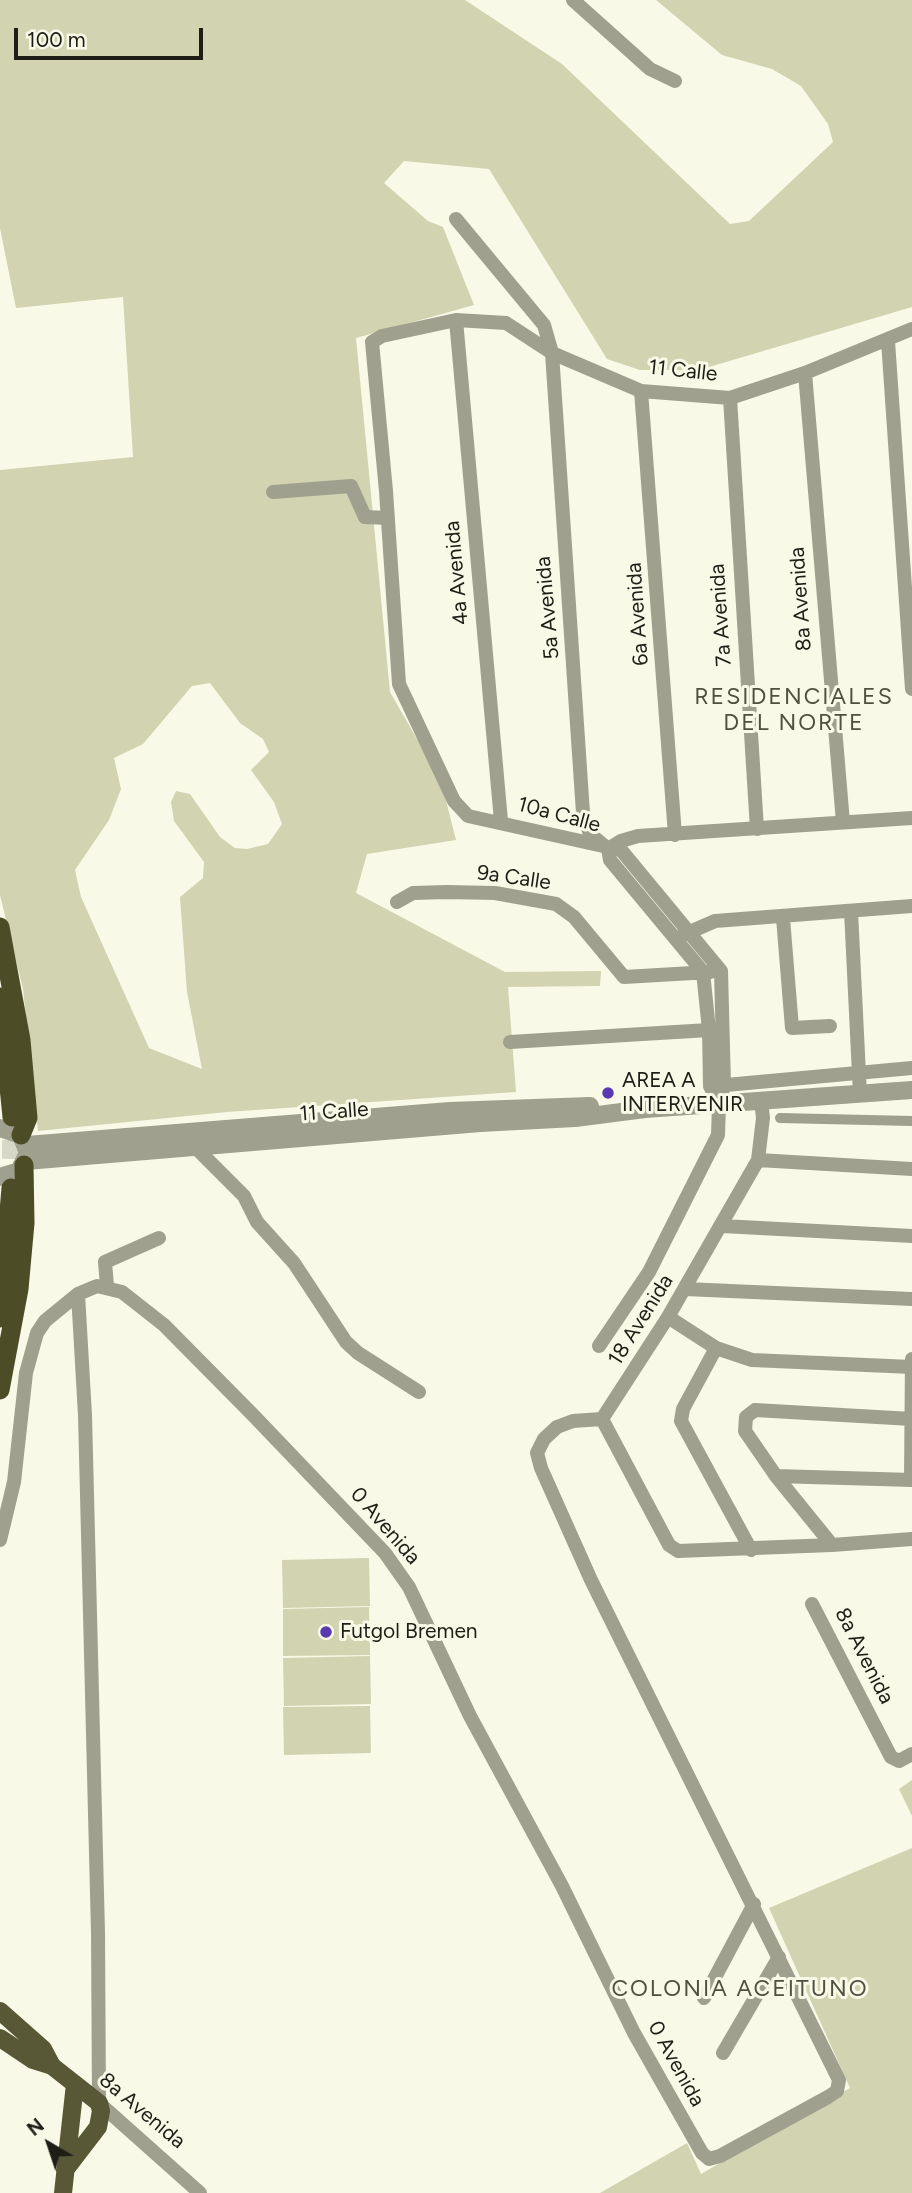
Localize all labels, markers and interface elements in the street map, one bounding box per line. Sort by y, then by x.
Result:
scale bar [18,14,206,58]
text: 100 m [27,27,86,52]
street label: 11 Calle [647,355,719,387]
street label: 4a Avenida [440,520,474,626]
street label: 8a Avenida [785,546,817,652]
street label: 5a Avenida [531,555,565,661]
street label: 6a Avenida [622,561,654,667]
street label: 7a Avenida [705,563,737,667]
district label: RESIDENCIALES DEL NORTE [696,683,892,737]
street label: 10a Calle [515,792,603,838]
street label: 9a Calle [475,860,553,896]
place label: AREA A INTERVENIR [622,1068,743,1118]
marker: AREA A INTERVENIR [600,1085,616,1101]
street label: 11 Calle [299,1097,369,1127]
street label: 18 Avenida [603,1270,679,1370]
street label: 0 Avenida [345,1482,425,1570]
street label: 8a Avenida [829,1604,899,1708]
place label: Futgol Bremen [340,1619,478,1645]
marker: Futgol Bremen [318,1624,334,1640]
district label: COLONIA ACEITUNO [613,1975,867,2003]
street label: 0 Avenida [642,2017,710,2111]
street label: 8a Avenida [94,2068,190,2154]
north arrow [14,2109,84,2179]
text: N [23,2114,48,2141]

